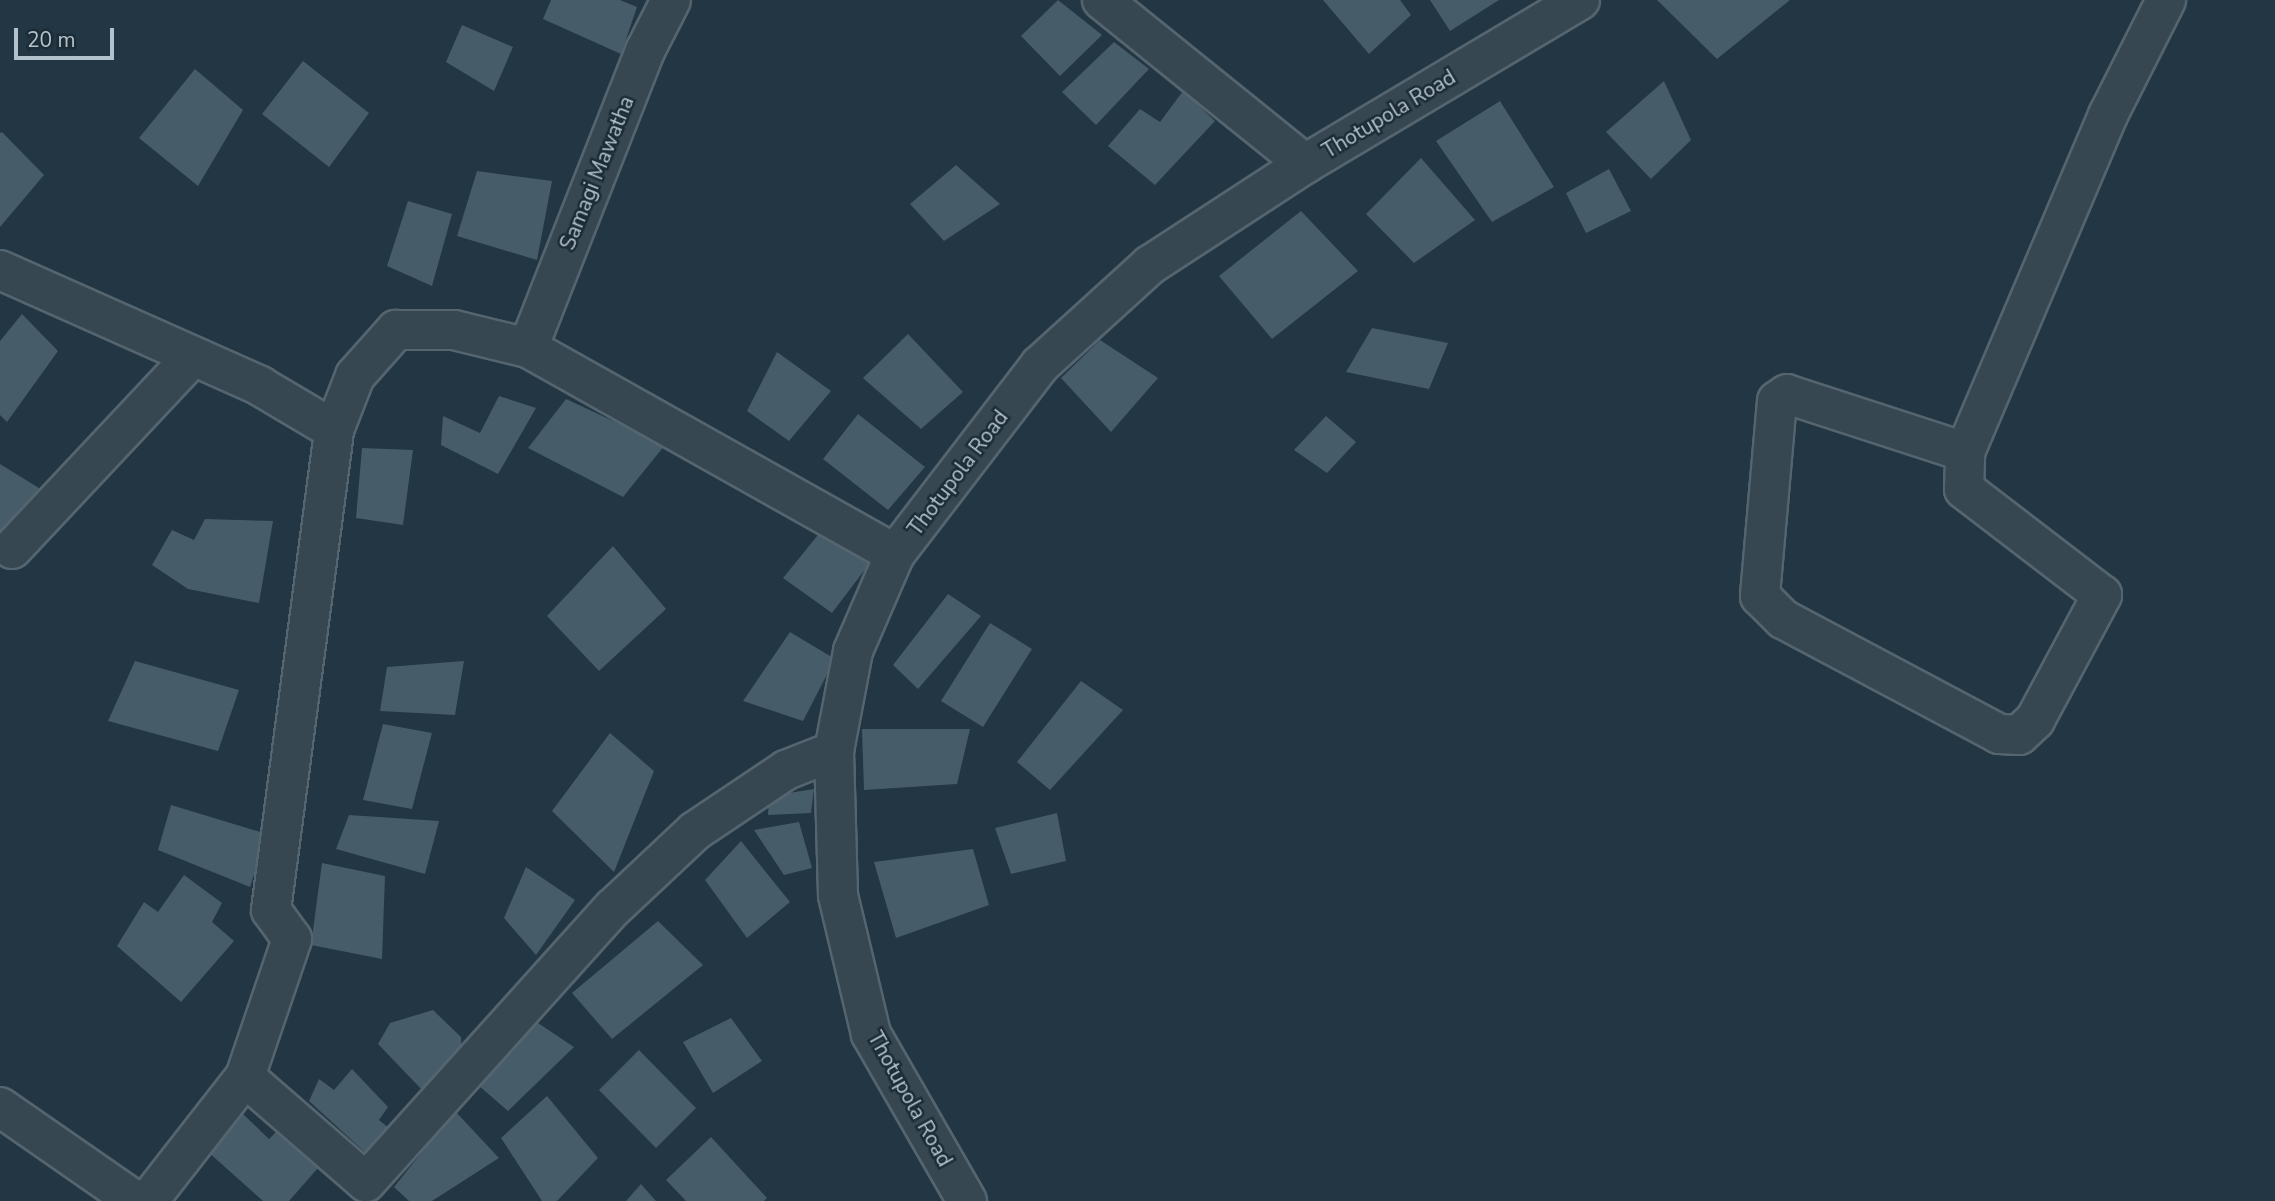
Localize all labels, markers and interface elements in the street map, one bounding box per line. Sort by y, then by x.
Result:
scale bar [18,14,117,58]
text: 20 m [27,26,76,54]
street label: Thotupola Road [1318,64,1460,164]
street label: Samagi Mawatha [555,92,639,254]
street label: Thotupola Road [903,405,1013,541]
street label: Thotupola Road [862,1027,958,1171]

